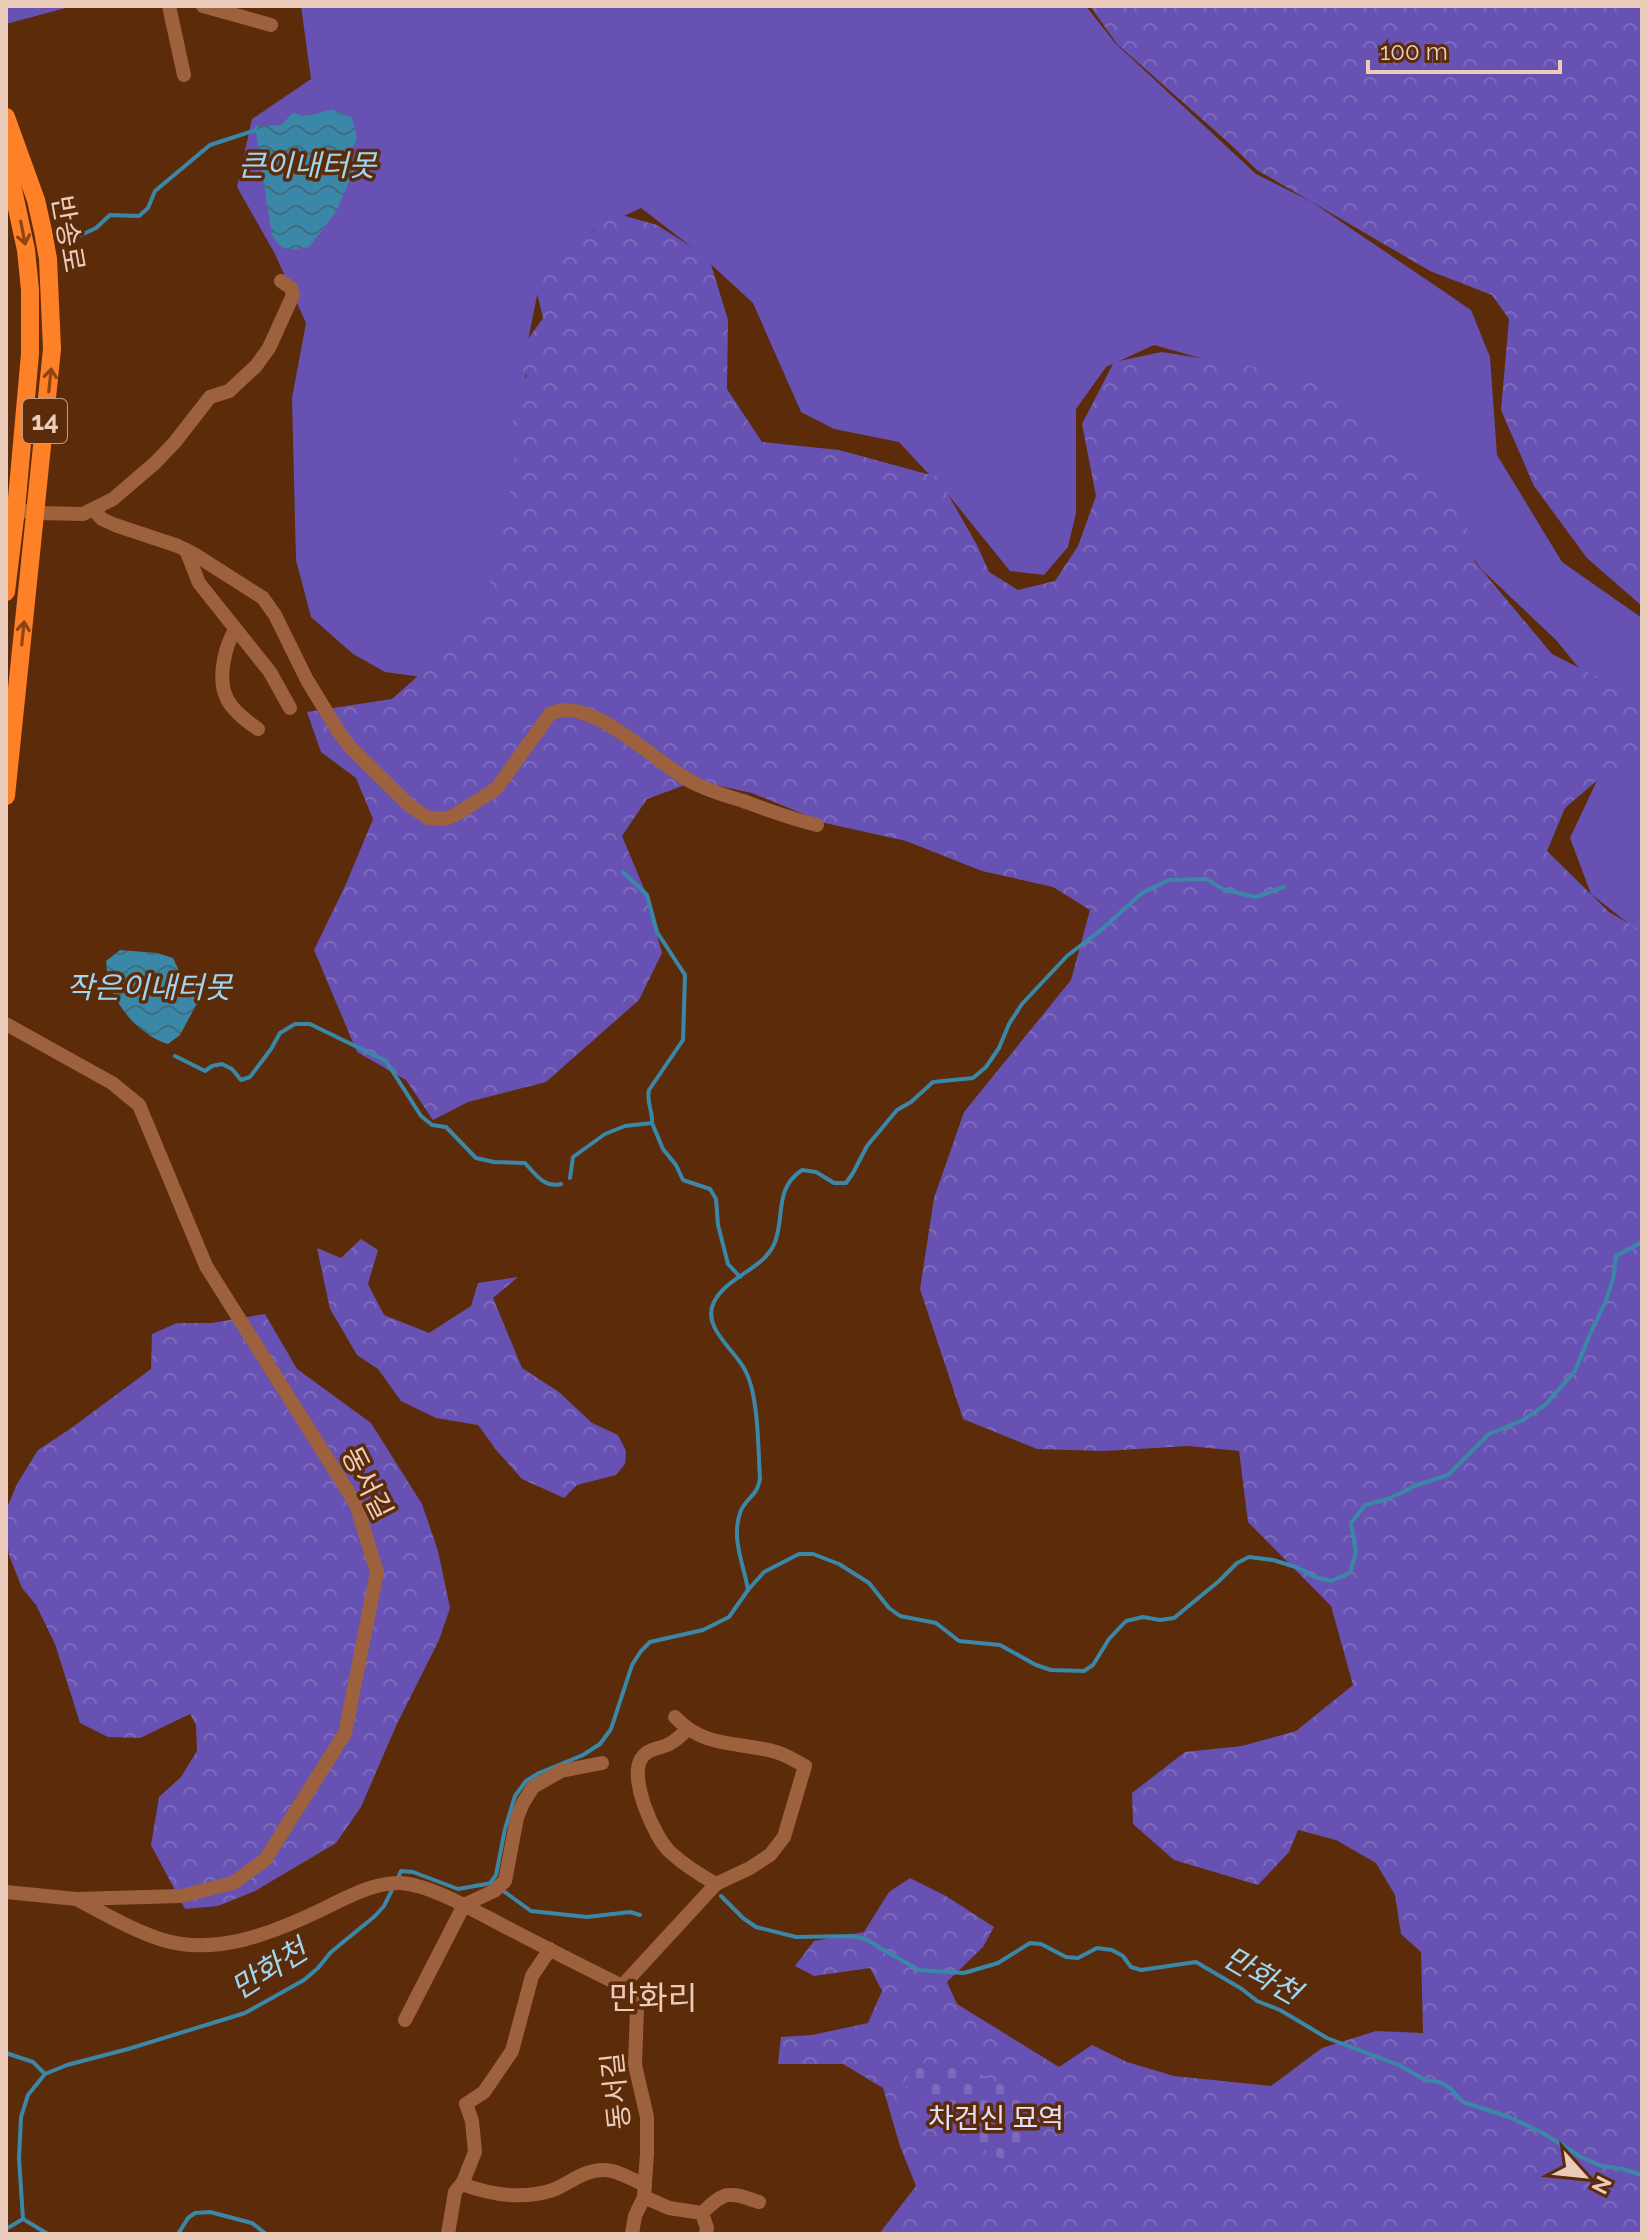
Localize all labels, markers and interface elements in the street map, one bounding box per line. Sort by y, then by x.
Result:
scale bar [1368,24,1560,74]
text: 100 m [1380,37,1448,66]
water label: 큰이내터못 [238,148,377,183]
street label: 반송로 [45,193,91,275]
one-way arrow [16,220,31,245]
one-way arrow [42,367,57,393]
road number: 14 [23,399,67,443]
one-way arrow [16,620,31,647]
water label: 작은이내터못 [66,970,233,1005]
street label: 동서길 [335,1441,399,1525]
water label: 만화천 [225,1930,316,2006]
water label: 만화천 [1217,1939,1310,2013]
district label: 만화리 [609,1979,697,2016]
street label: 동서길 [596,2051,636,2131]
park label: 차건신 묘역 [928,2102,1064,2135]
north arrow [1544,2136,1624,2216]
text: N [1586,2172,1617,2198]

